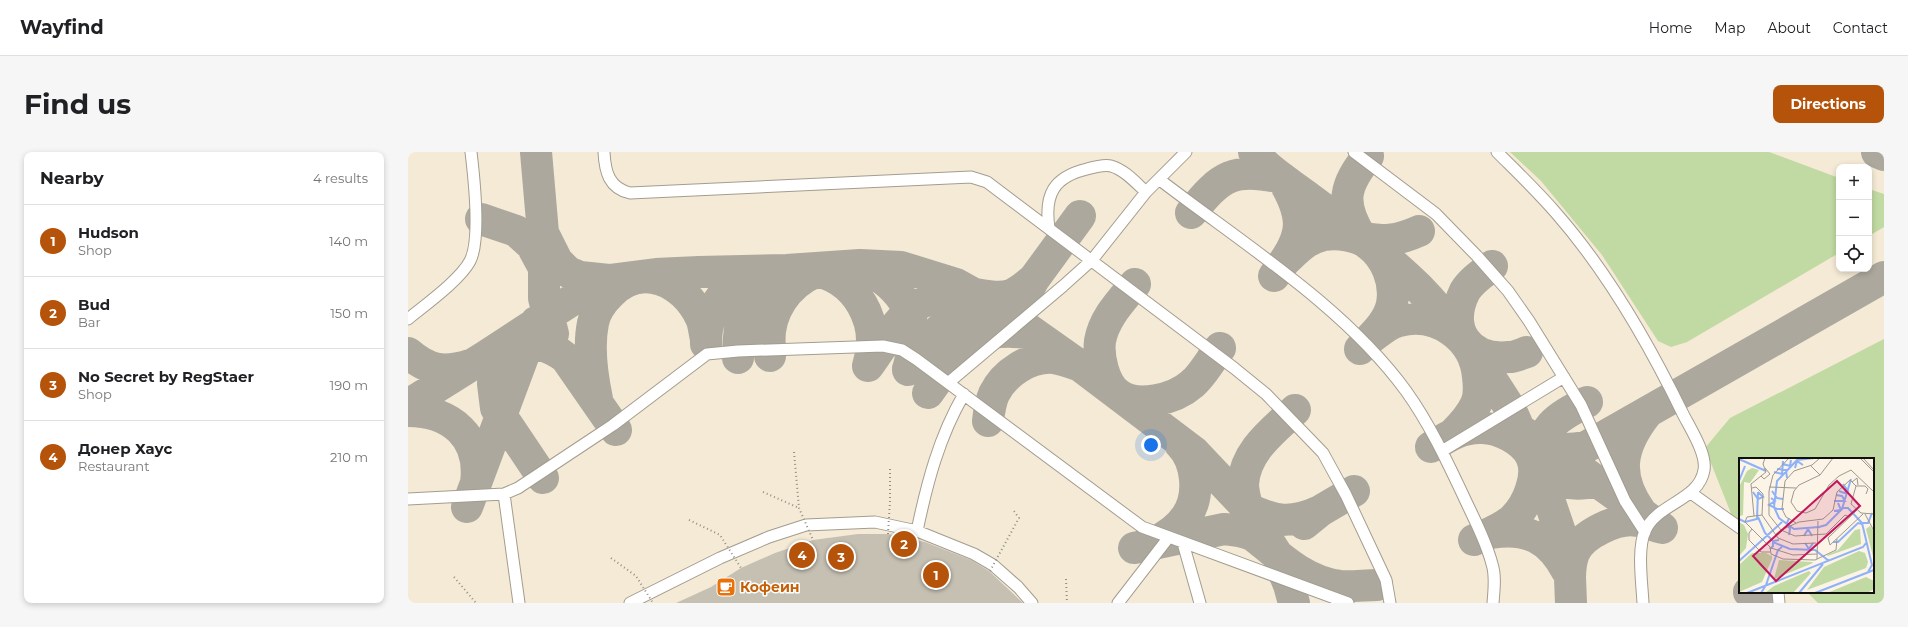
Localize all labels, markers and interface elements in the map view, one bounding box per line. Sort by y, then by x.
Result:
text: Wayfind [20,16,104,39]
text: Home [1649,19,1692,37]
text: Map [1714,19,1745,37]
text: About [1767,19,1811,37]
text: Contact [1833,19,1888,37]
button: Directions [1773,85,1884,123]
text: Find us [24,87,131,121]
map controls [1836,164,1872,272]
button: + [1836,164,1872,200]
text: Nearby [40,168,104,188]
text: 4 results [313,170,368,186]
button: − [1836,200,1872,236]
text: Hudson [78,223,139,242]
text: 1 [50,233,56,249]
text: 140 m [329,233,368,249]
button: locate [1836,236,1872,272]
text: Shop [78,242,112,258]
text: Bud [78,295,110,314]
text: 2 [49,305,57,321]
text: 150 m [330,305,368,321]
text: Bar [78,314,101,330]
text: No Secret by RegStaer [78,367,254,386]
text: 3 [49,377,57,393]
text: 190 m [330,377,368,393]
text: Shop [78,386,112,402]
your location [1141,435,1161,455]
text: Донер Хаус [78,439,172,458]
text: 4 [49,449,57,465]
text: 210 m [330,449,368,465]
text: Restaurant [78,458,149,474]
inset map [1739,458,1874,593]
pin: 2 [891,529,917,559]
pin: 4 [789,540,815,570]
pin: 3 [828,542,854,572]
pin: 1 [923,560,949,590]
cafe icon: Кофеин [715,576,737,598]
place label: Кофеин [740,578,800,596]

